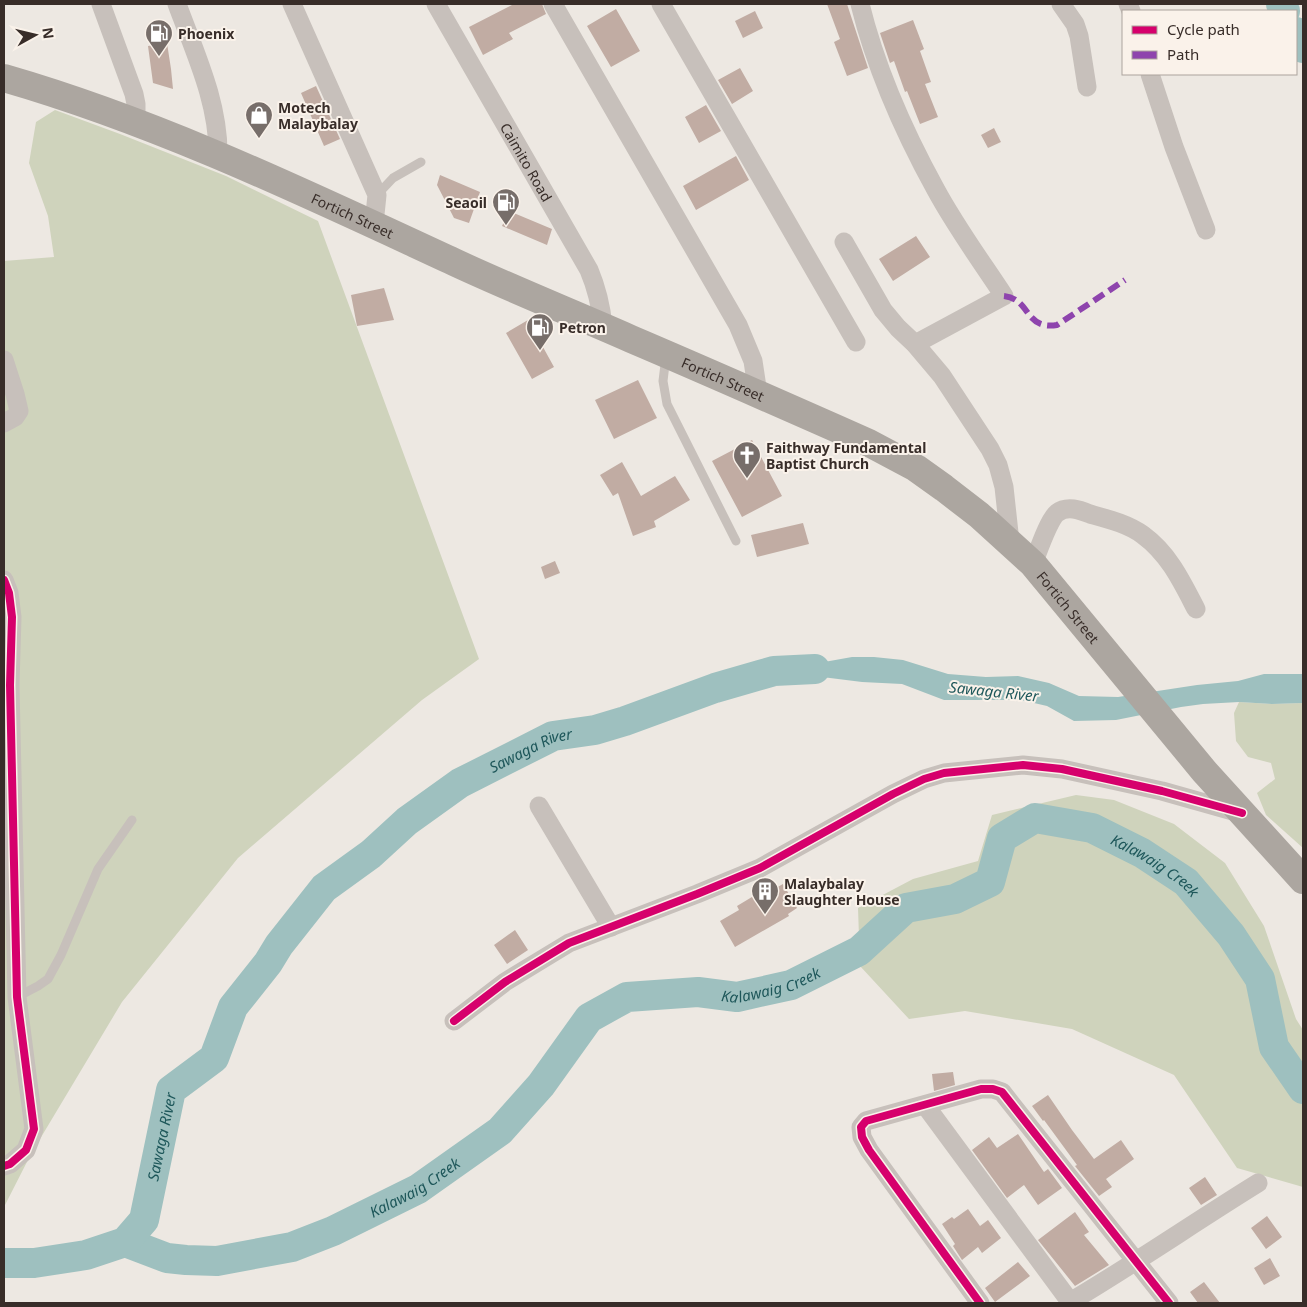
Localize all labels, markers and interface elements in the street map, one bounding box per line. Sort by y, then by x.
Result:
north arrow [10,10,60,60]
legend [1122,10,1297,75]
fuel station icon: Phoenix [144,18,174,57]
text: Cycle path [1167,19,1240,39]
place label: Phoenix [178,24,235,43]
text: N [38,26,59,40]
text: Path [1167,44,1199,64]
place label: Motech Malaybalay [278,98,358,133]
shop icon: Motech Malaybalay [244,100,274,139]
street label: Caimito Road [497,119,557,205]
fuel station icon: Seaoil [491,187,521,226]
street label: Fortich Street [309,188,397,242]
place label: Seaoil [445,193,487,212]
fuel station icon: Petron [525,312,555,351]
place label: Petron [559,318,606,337]
street label: Fortich Street [679,352,767,405]
place label: Faithway Fundamental Baptist Church [766,438,926,473]
church icon: Faithway Fundamental Baptist Church [732,440,762,479]
street label: Fortich Street [1033,567,1104,647]
water label: Sawaga River [948,676,1041,706]
water label: Sawaga River [485,723,574,777]
water label: Kalawaig Creek [1108,829,1204,901]
place label: Malaybalay Slaughter House [784,874,900,909]
building icon: Malaybalay Slaughter House [750,876,780,915]
water label: Kalawaig Creek [720,962,824,1007]
water label: Sawaga River [142,1090,180,1182]
water label: Kalawaig Creek [366,1152,464,1222]

